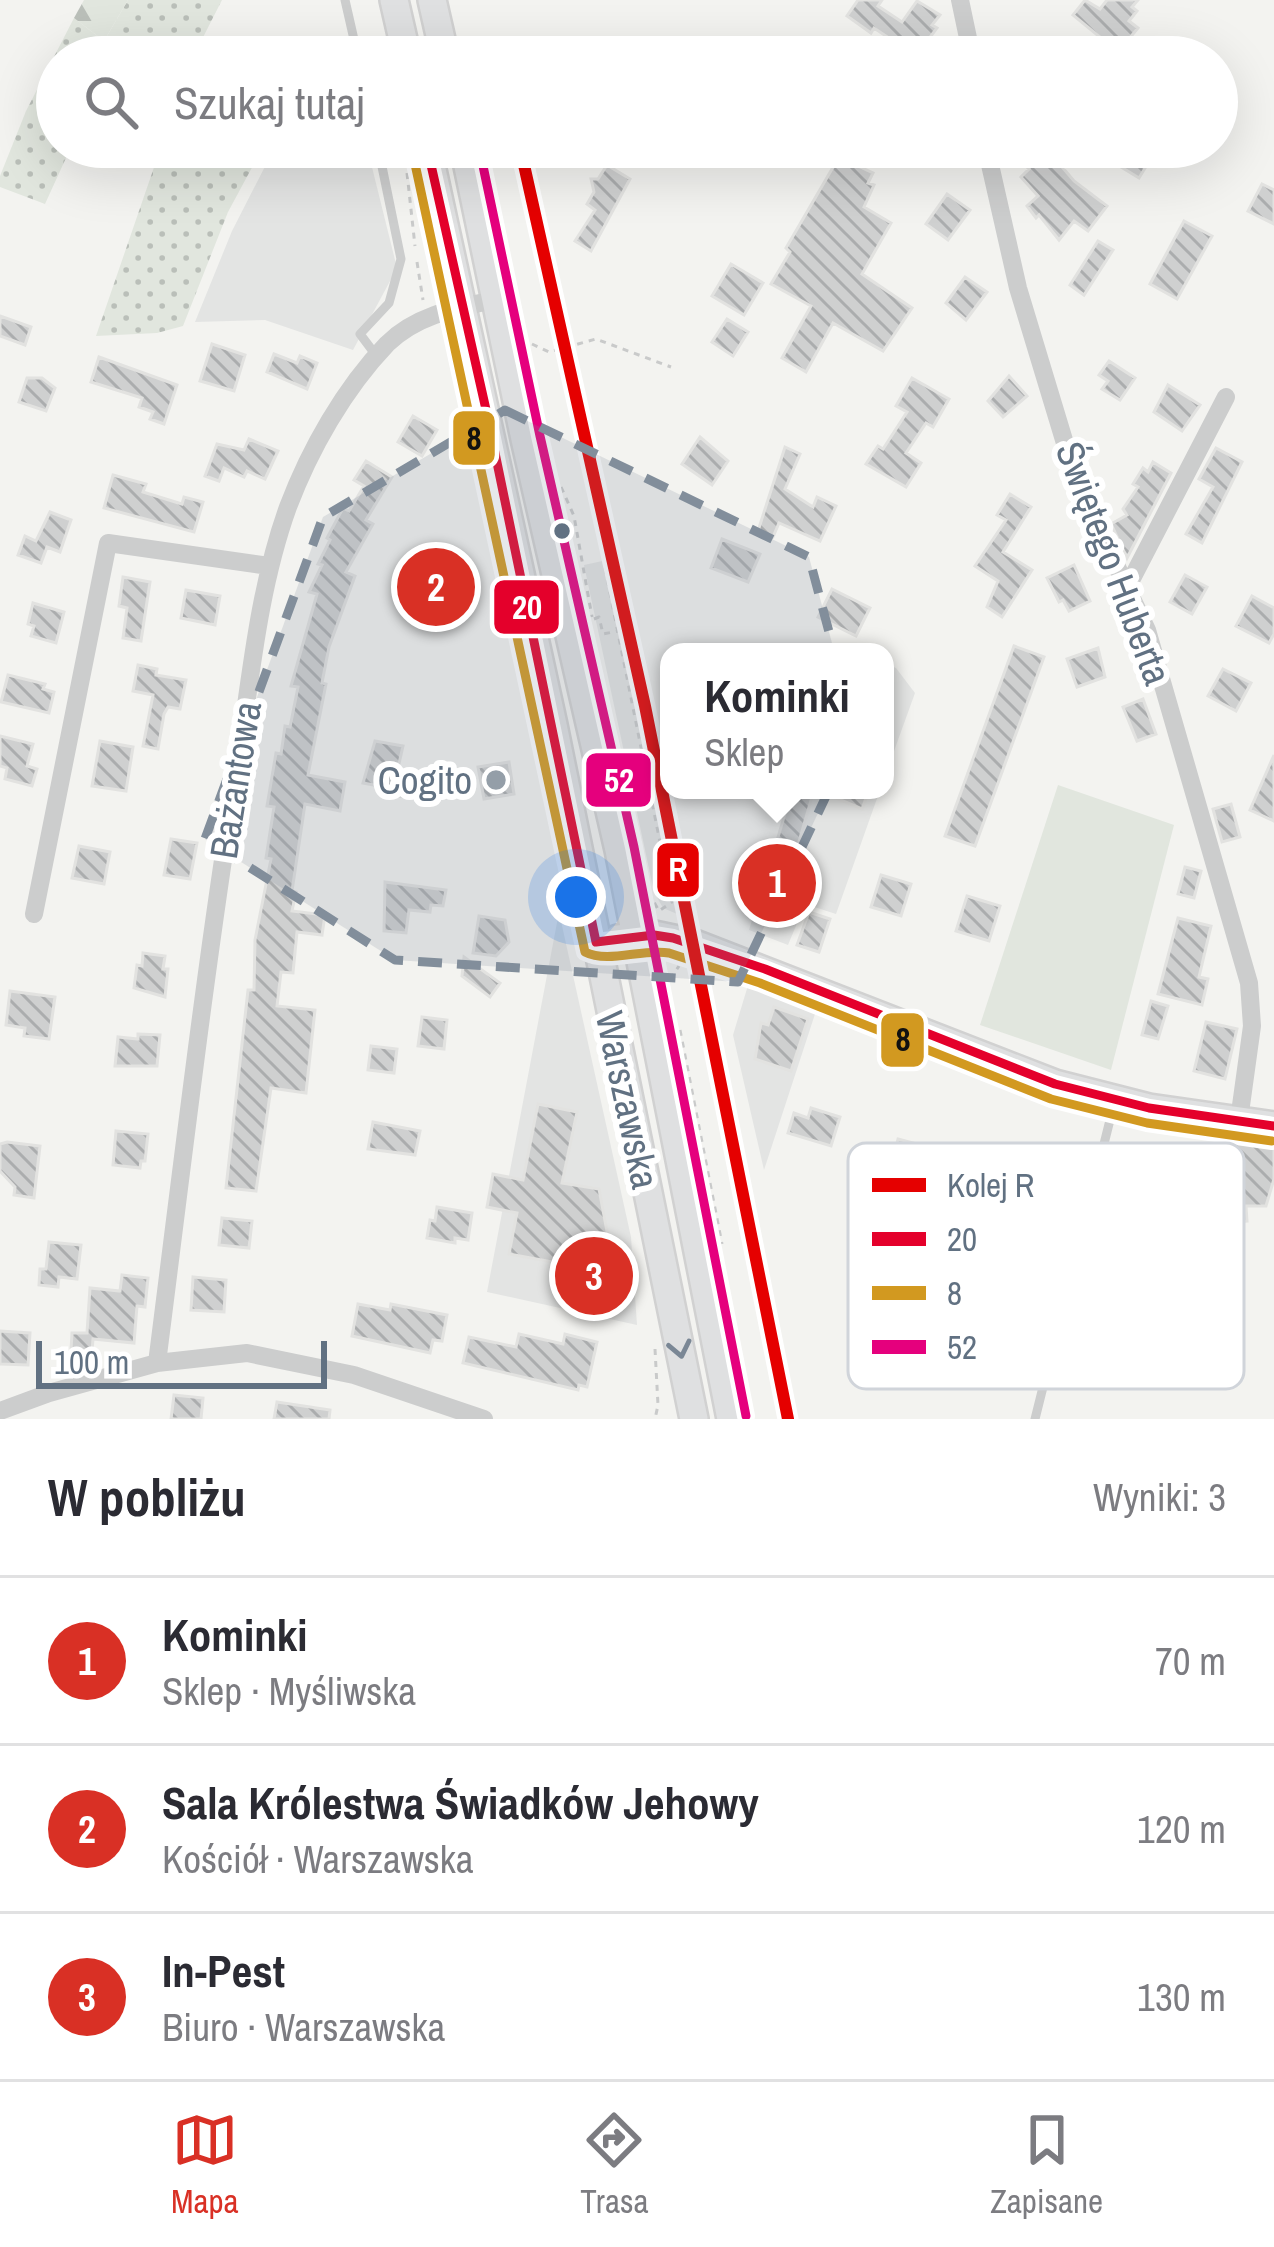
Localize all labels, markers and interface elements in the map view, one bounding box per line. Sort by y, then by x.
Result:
search box [36,36,1238,168]
icon: search [78,69,144,135]
text: Szukaj tutaj [174,72,365,133]
line badge: 8 [451,409,497,467]
text: 8 [466,416,482,460]
street label: Świętego Huberta [1044,434,1184,692]
unlabelled marker [551,520,573,542]
pin: 2 [397,542,475,632]
line badge: 20 [492,578,561,636]
text: 20 [512,585,542,629]
popup [660,643,894,799]
text: Kominki [704,665,850,726]
street label: Bażantowa [197,698,273,862]
text: Sklep [704,726,784,778]
line badge: 52 [584,751,653,809]
place label: Cogito [378,754,472,806]
text: 52 [604,758,634,802]
marker: Cogito [483,767,509,793]
pin: 1 [738,838,816,928]
line badge: R [655,841,701,899]
text: R [668,847,688,891]
your location [546,867,606,927]
street label: Warszawska [584,1007,672,1194]
line badge: 8 [879,1011,926,1069]
text: 8 [895,1017,911,1061]
legend [848,1143,1244,1389]
text: Kolej R [947,1163,1034,1207]
text: 20 [947,1217,977,1261]
pin: 3 [555,1231,633,1321]
text: 8 [947,1271,962,1315]
text: 52 [947,1325,977,1369]
scale bar [36,1335,327,1388]
one-way arrow [666,1339,691,1359]
text: 100 m [54,1340,129,1384]
text: W pobliżu [48,1463,245,1532]
text: Wyniki: 3 [1093,1471,1226,1523]
text: Kominki [162,1604,308,1665]
text: 1 [78,1635,96,1687]
text: 70 m [1155,1635,1226,1687]
text: Sklep · Myśliwska [162,1665,416,1717]
text: Sala Królestwa Świadków Jehowy [162,1772,759,1833]
text: 2 [78,1803,96,1855]
text: 120 m [1137,1803,1226,1855]
text: Kościół · Warszawska [162,1833,474,1885]
text: In-Pest [162,1940,285,2001]
text: 3 [78,1971,96,2023]
text: 130 m [1137,1971,1226,2023]
text: Biuro · Warszawska [162,2001,445,2053]
tab: Mapa [171,2107,239,2223]
tab: Trasa [580,2107,649,2223]
tab: Zapisane [990,2107,1103,2223]

